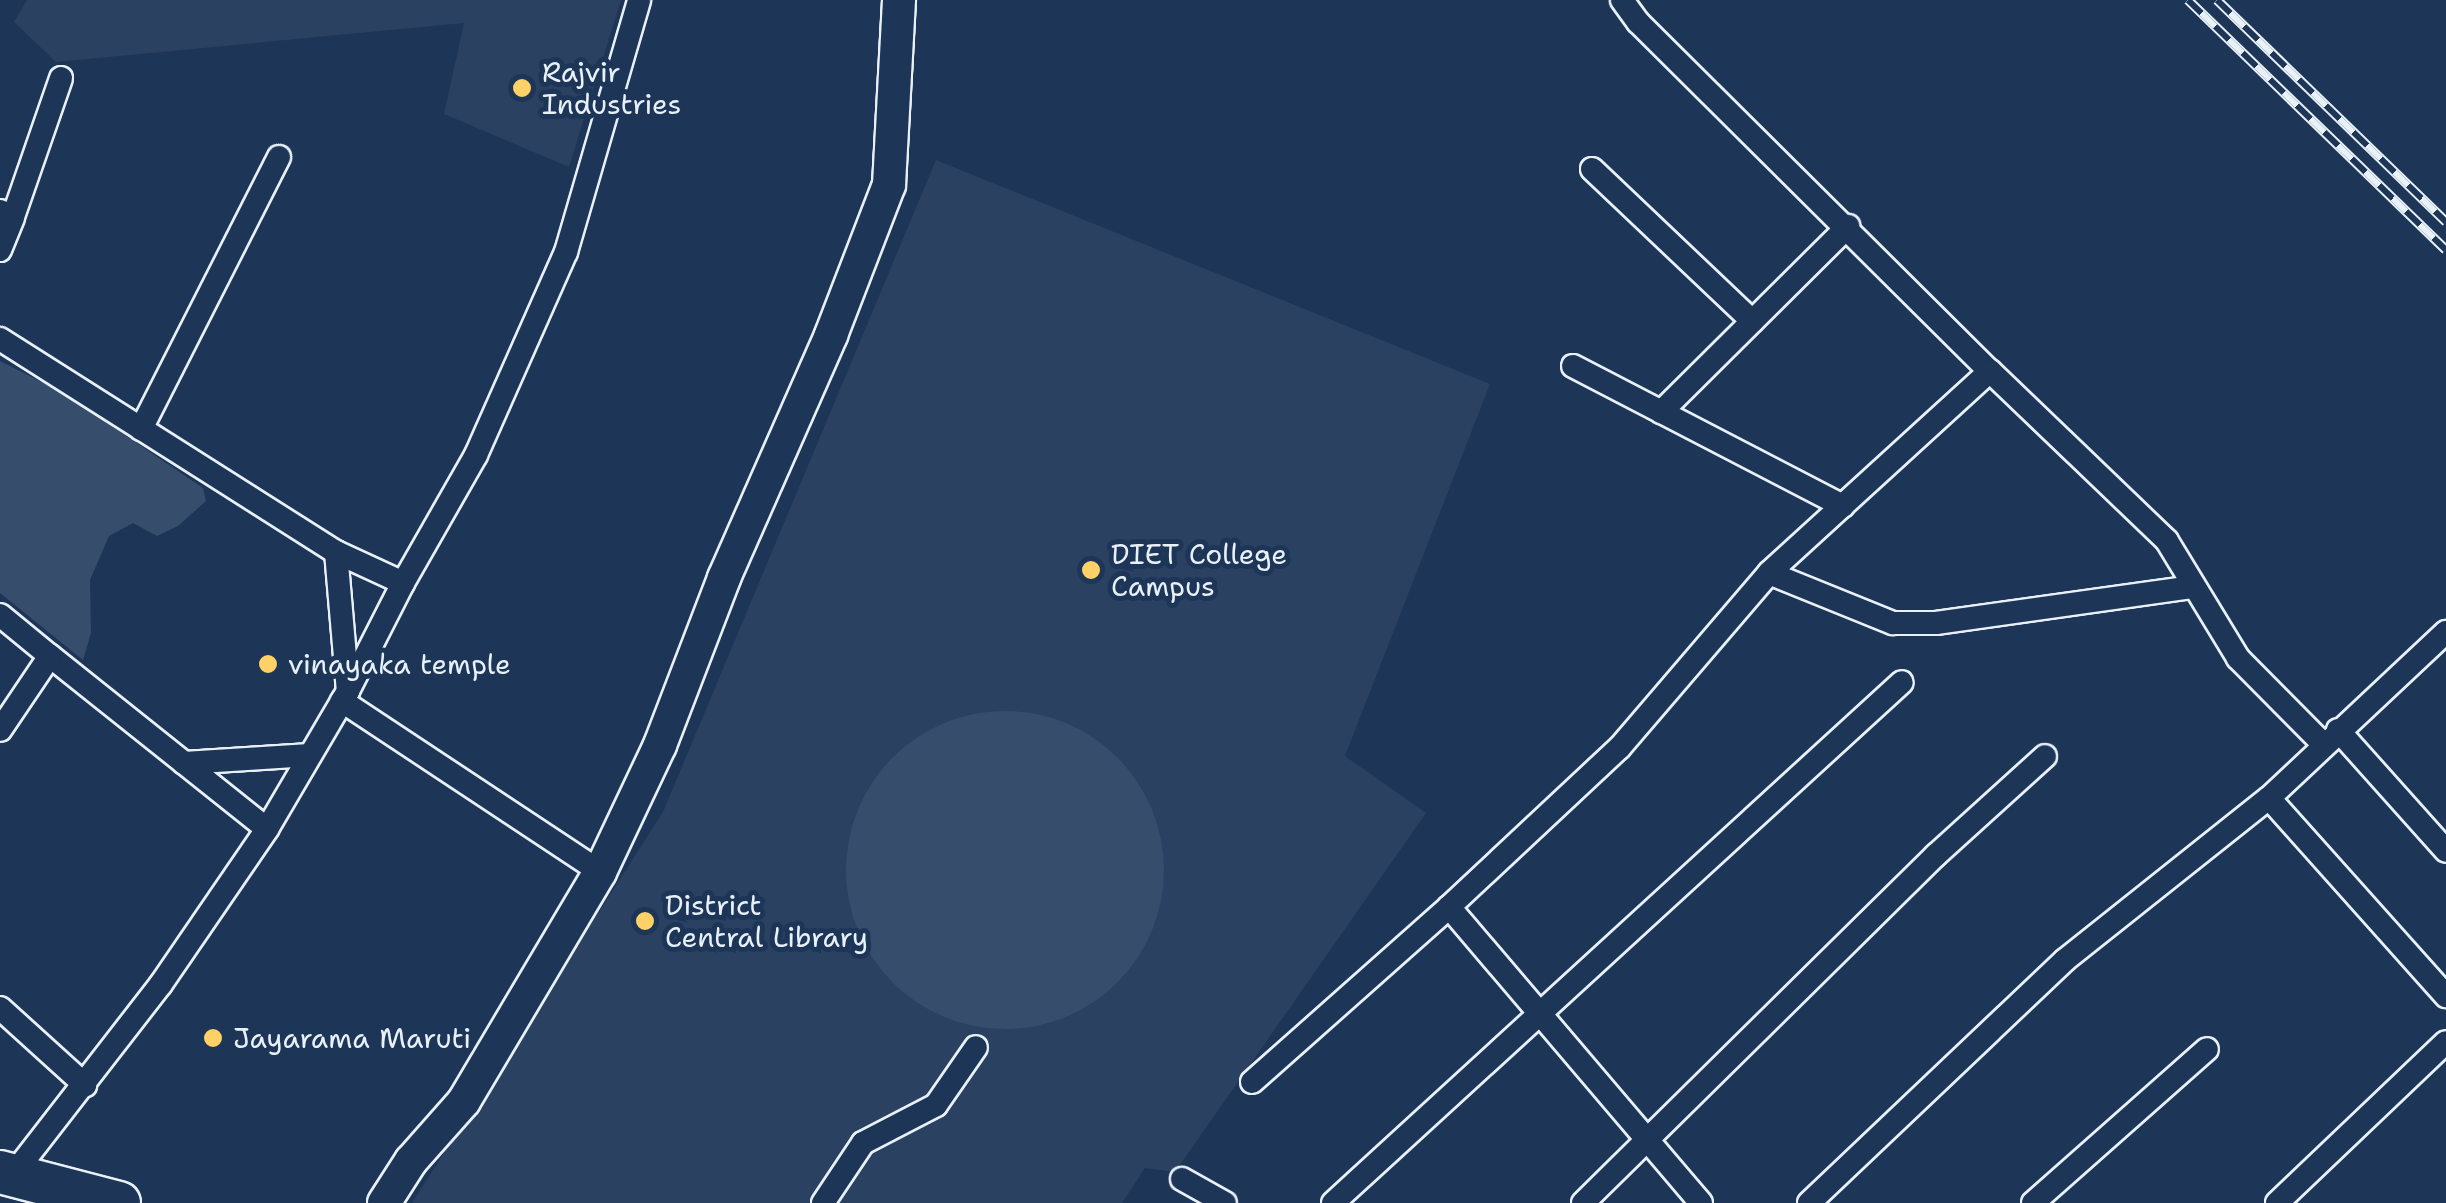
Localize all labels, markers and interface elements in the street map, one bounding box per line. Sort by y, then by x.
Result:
place label: Rajvir Industries [542,55,681,121]
marker: Rajvir Industries [511,77,533,99]
place label: DIET College Campus [1111,537,1287,603]
marker: DIET College Campus [1080,559,1102,581]
place label: vinayaka temple [288,647,511,681]
marker: vinayaka temple [257,653,279,675]
place label: District Central Library [665,888,868,954]
marker: District Central Library [634,910,656,932]
place label: Jayarama Maruti [233,1021,471,1055]
marker: Jayarama Maruti [202,1027,224,1049]

